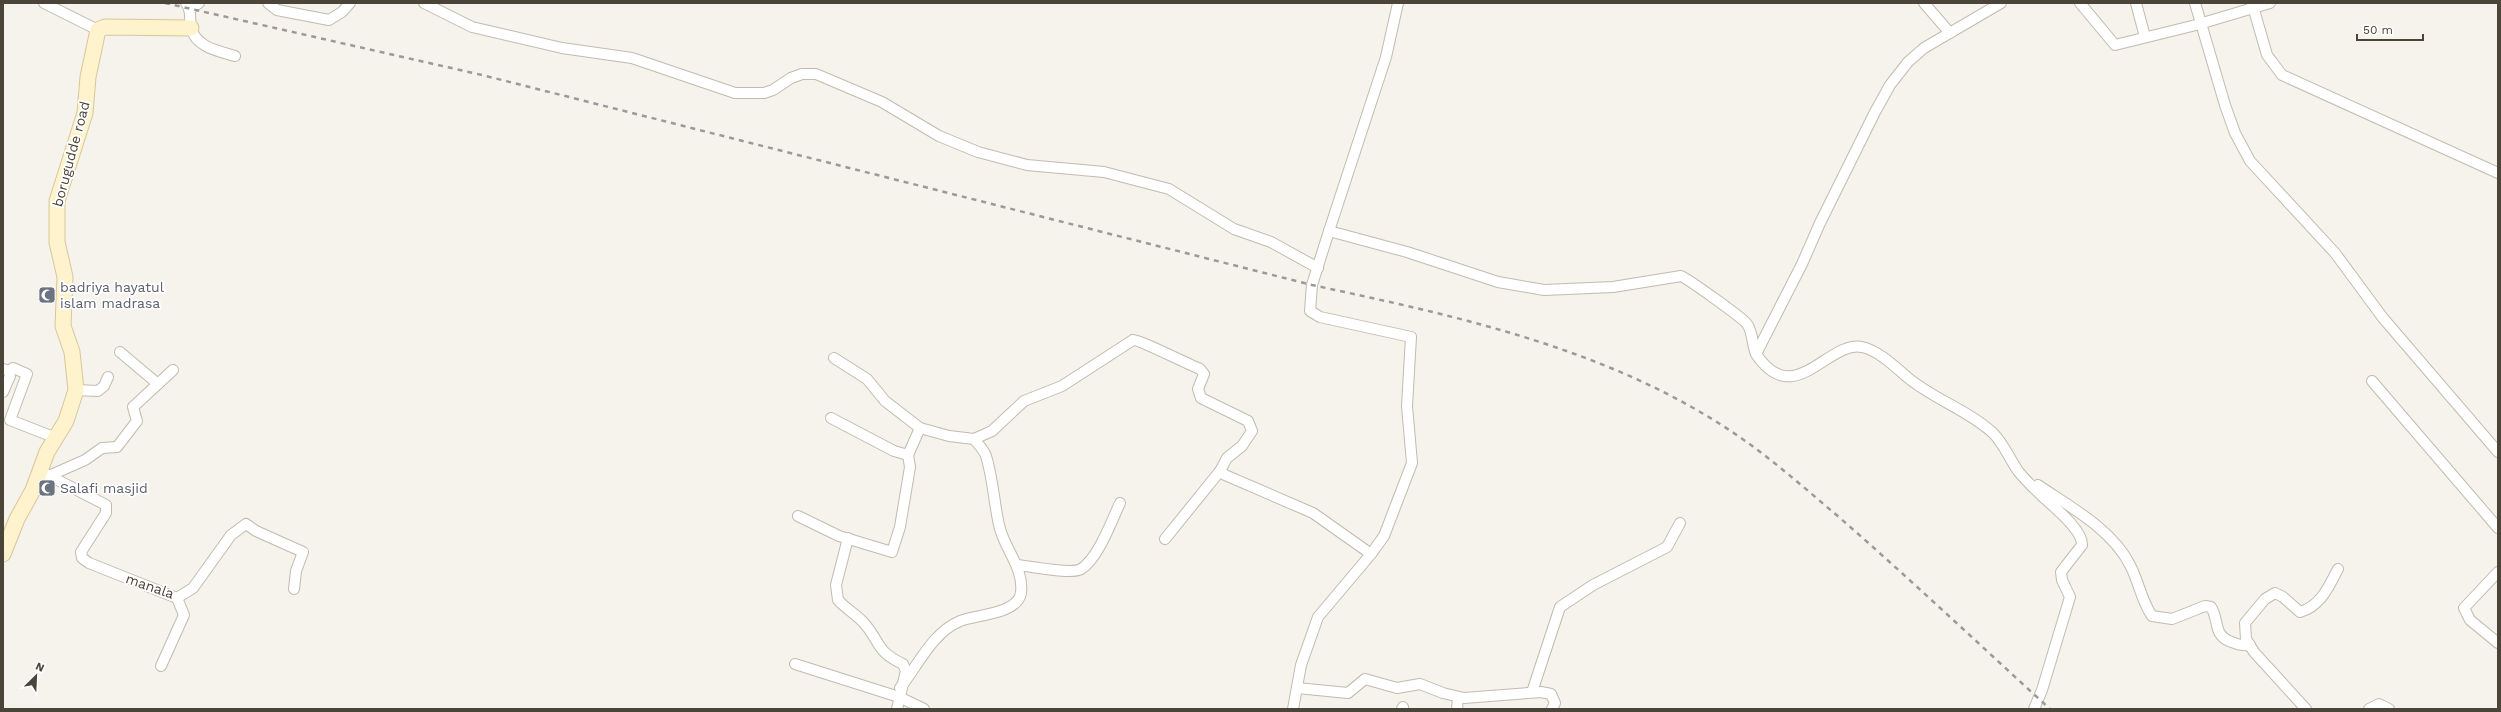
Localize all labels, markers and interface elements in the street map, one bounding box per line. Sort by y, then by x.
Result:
scale bar [2357,16,2423,42]
text: 50 m [2363,23,2393,37]
street label: borugudde road [49,99,93,209]
place label: badriya hayatul islam madrasa [60,279,165,311]
mosque icon: badriya hayatul islam madrasa [37,285,57,305]
mosque icon: Salafi masjid [37,478,57,498]
place label: Salafi masjid [60,480,148,496]
street label: manala [124,570,176,602]
north arrow [16,656,56,696]
text: N [33,660,46,675]

